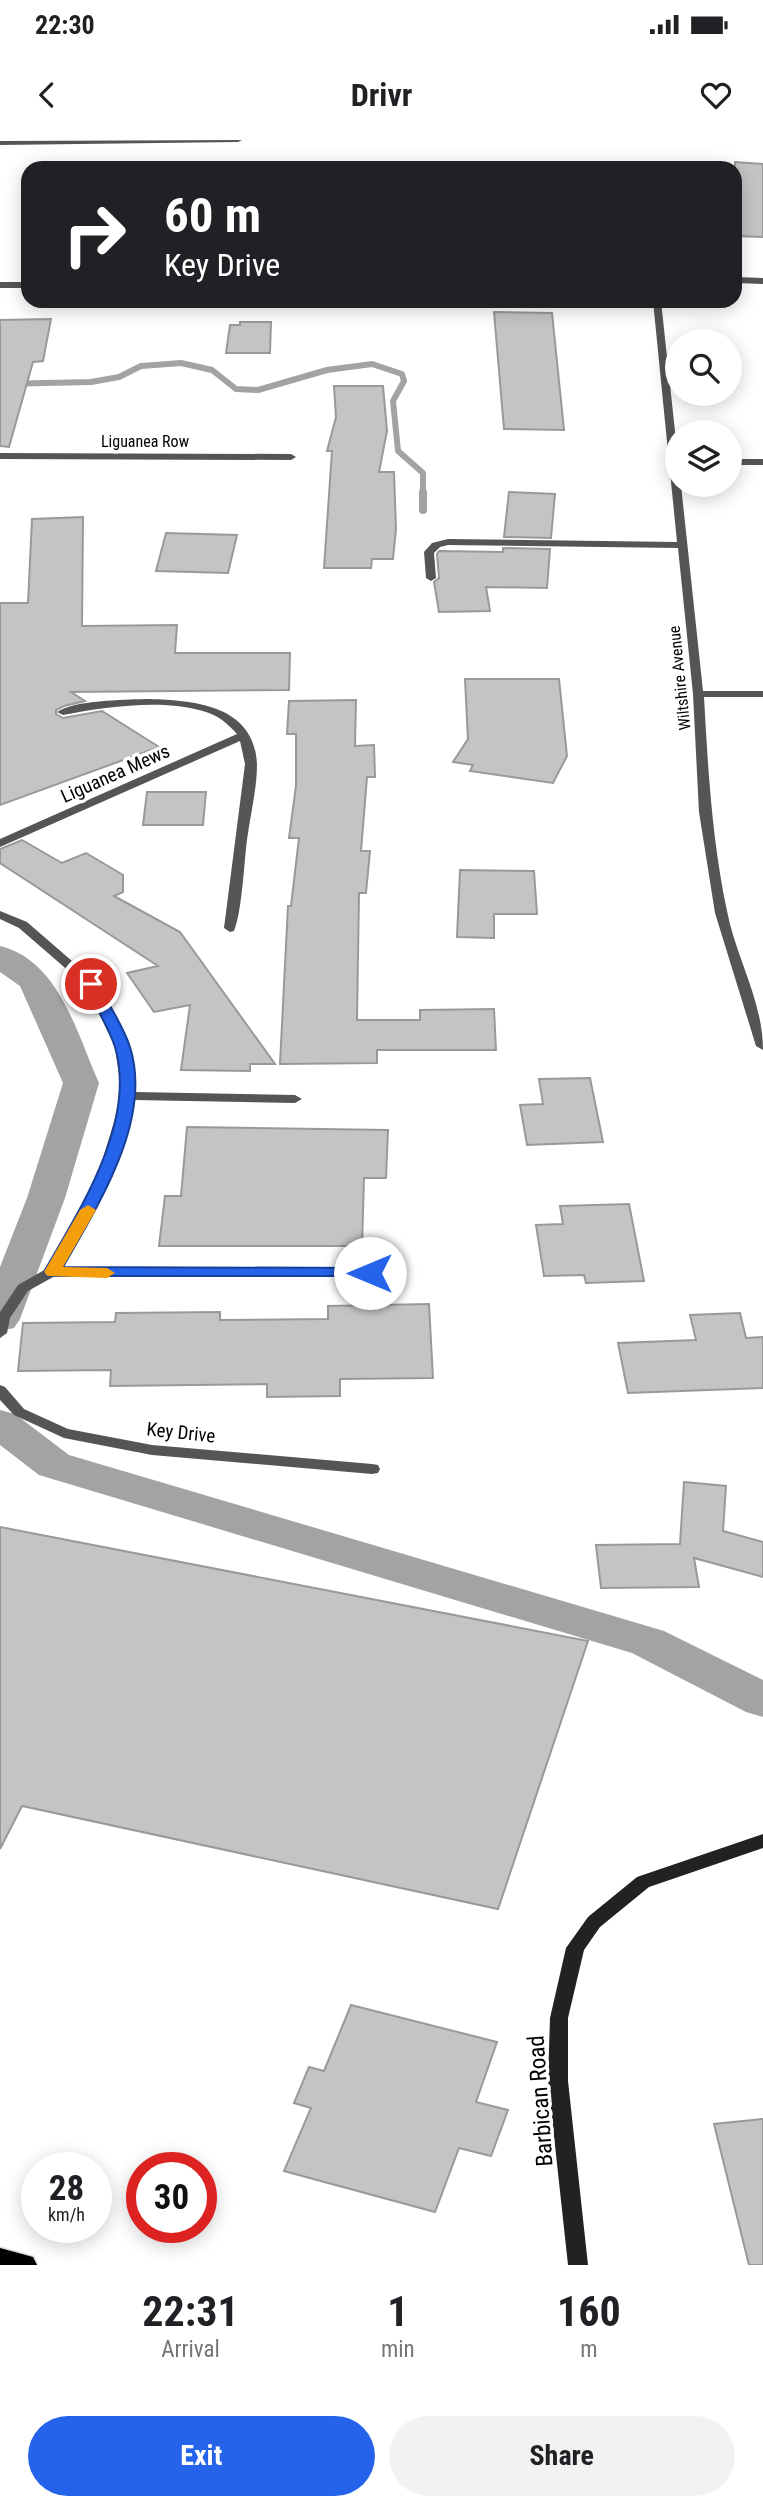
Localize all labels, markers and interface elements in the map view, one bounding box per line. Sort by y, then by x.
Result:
text: 22:30 [35,10,95,40]
icon: back [28,76,66,114]
text: Drivr [351,76,412,114]
icon: heart [697,76,735,114]
text: 60 m [164,187,261,244]
icon: right [49,189,140,280]
text: Key Drive [164,246,280,284]
map controls [665,329,742,497]
button: search [665,329,742,406]
button: layers [665,420,742,497]
street label: Liguanea Row [101,432,189,451]
street label: Wiltshire Avenue [665,625,694,731]
street label: Liguanea Mews [57,739,173,808]
pin [61,954,121,1014]
icon: arrive [72,965,110,1003]
position arrow [333,1236,407,1310]
street label: Key Drive [145,1417,217,1448]
street label: Barbican Road [522,2034,559,2167]
speed limit sign: 30 [126,2152,217,2243]
text: 28 [49,2168,84,2209]
text: km/h [48,2204,85,2225]
text: 22:31 [142,2287,239,2336]
text: 1 [387,2287,408,2336]
text: 160 [557,2287,621,2336]
text: Arrival [161,2336,220,2363]
text: min [381,2336,415,2363]
text: m [580,2336,597,2363]
button: Exit [28,2416,375,2496]
button: Share [389,2416,735,2496]

